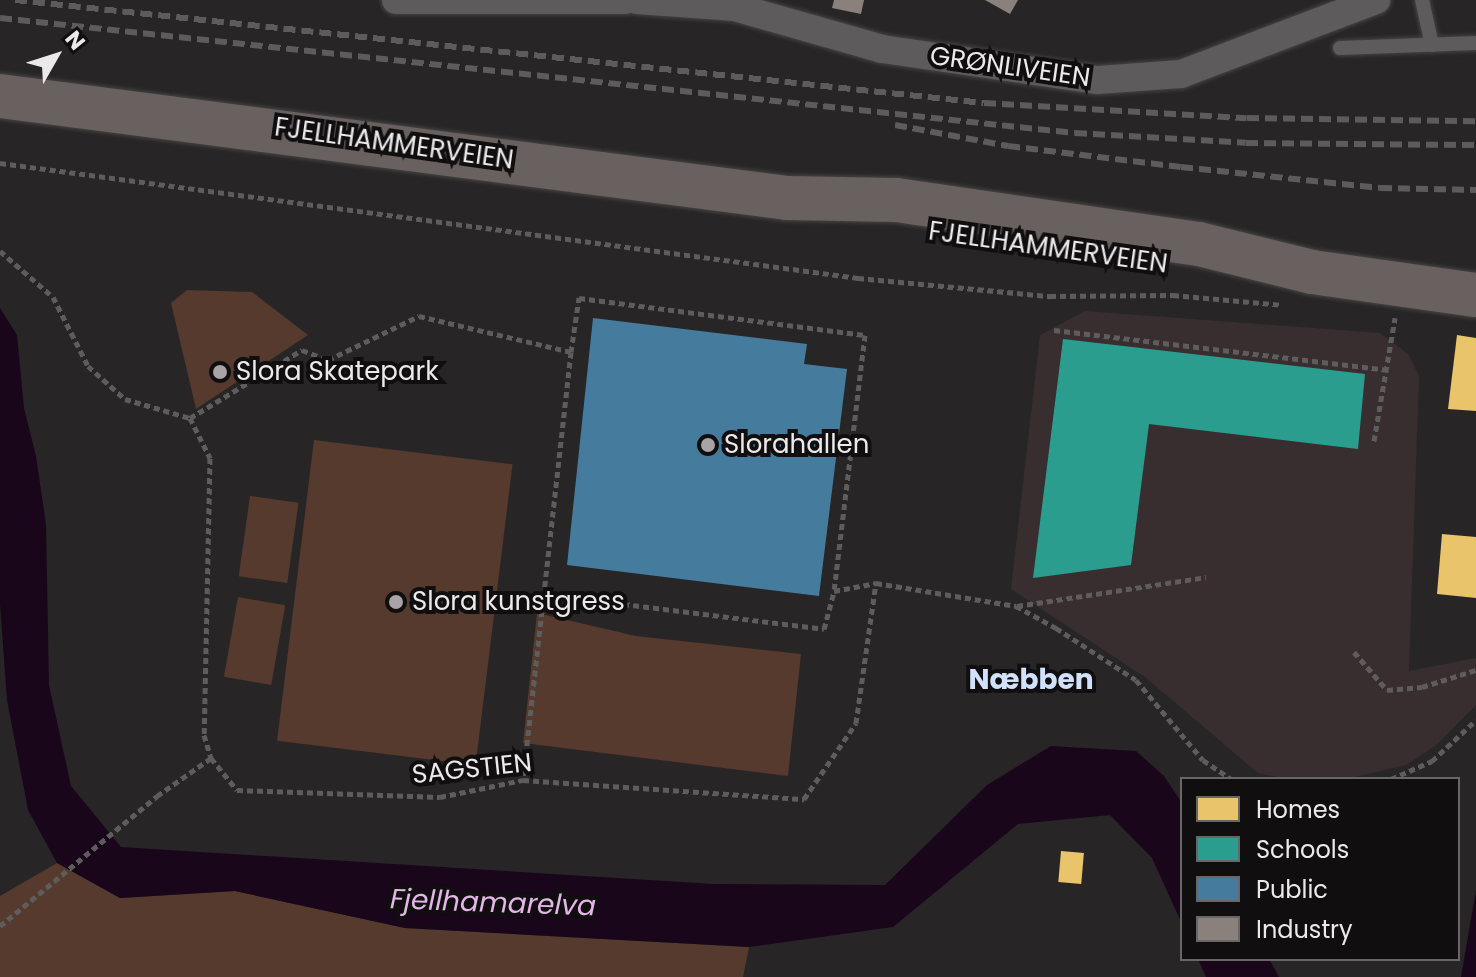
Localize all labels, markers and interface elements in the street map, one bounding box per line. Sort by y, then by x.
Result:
north arrow [16,16,96,96]
text: N [58,24,92,57]
street label: GRØNLIVEIEN [928,40,1092,94]
street label: FJELLHAMMERVEIEN [272,112,516,176]
street label: FJELLHAMMERVEIEN [926,216,1170,280]
place label: Slora Skatepark [236,356,439,388]
marker: Slora Skatepark [211,363,229,381]
place label: Slorahallen [724,429,869,461]
marker: Slorahallen [699,436,717,454]
place label: Slora kunstgress [412,586,625,618]
marker: Slora kunstgress [387,593,405,611]
district label: Næbben [968,663,1094,697]
street label: SAGSTIEN [411,747,533,791]
legend [1180,777,1460,961]
text: Homes [1256,793,1340,826]
text: Schools [1256,833,1349,866]
text: Public [1256,873,1328,906]
water label: Fjellhamarelva [389,883,597,923]
text: Industry [1256,913,1353,946]

